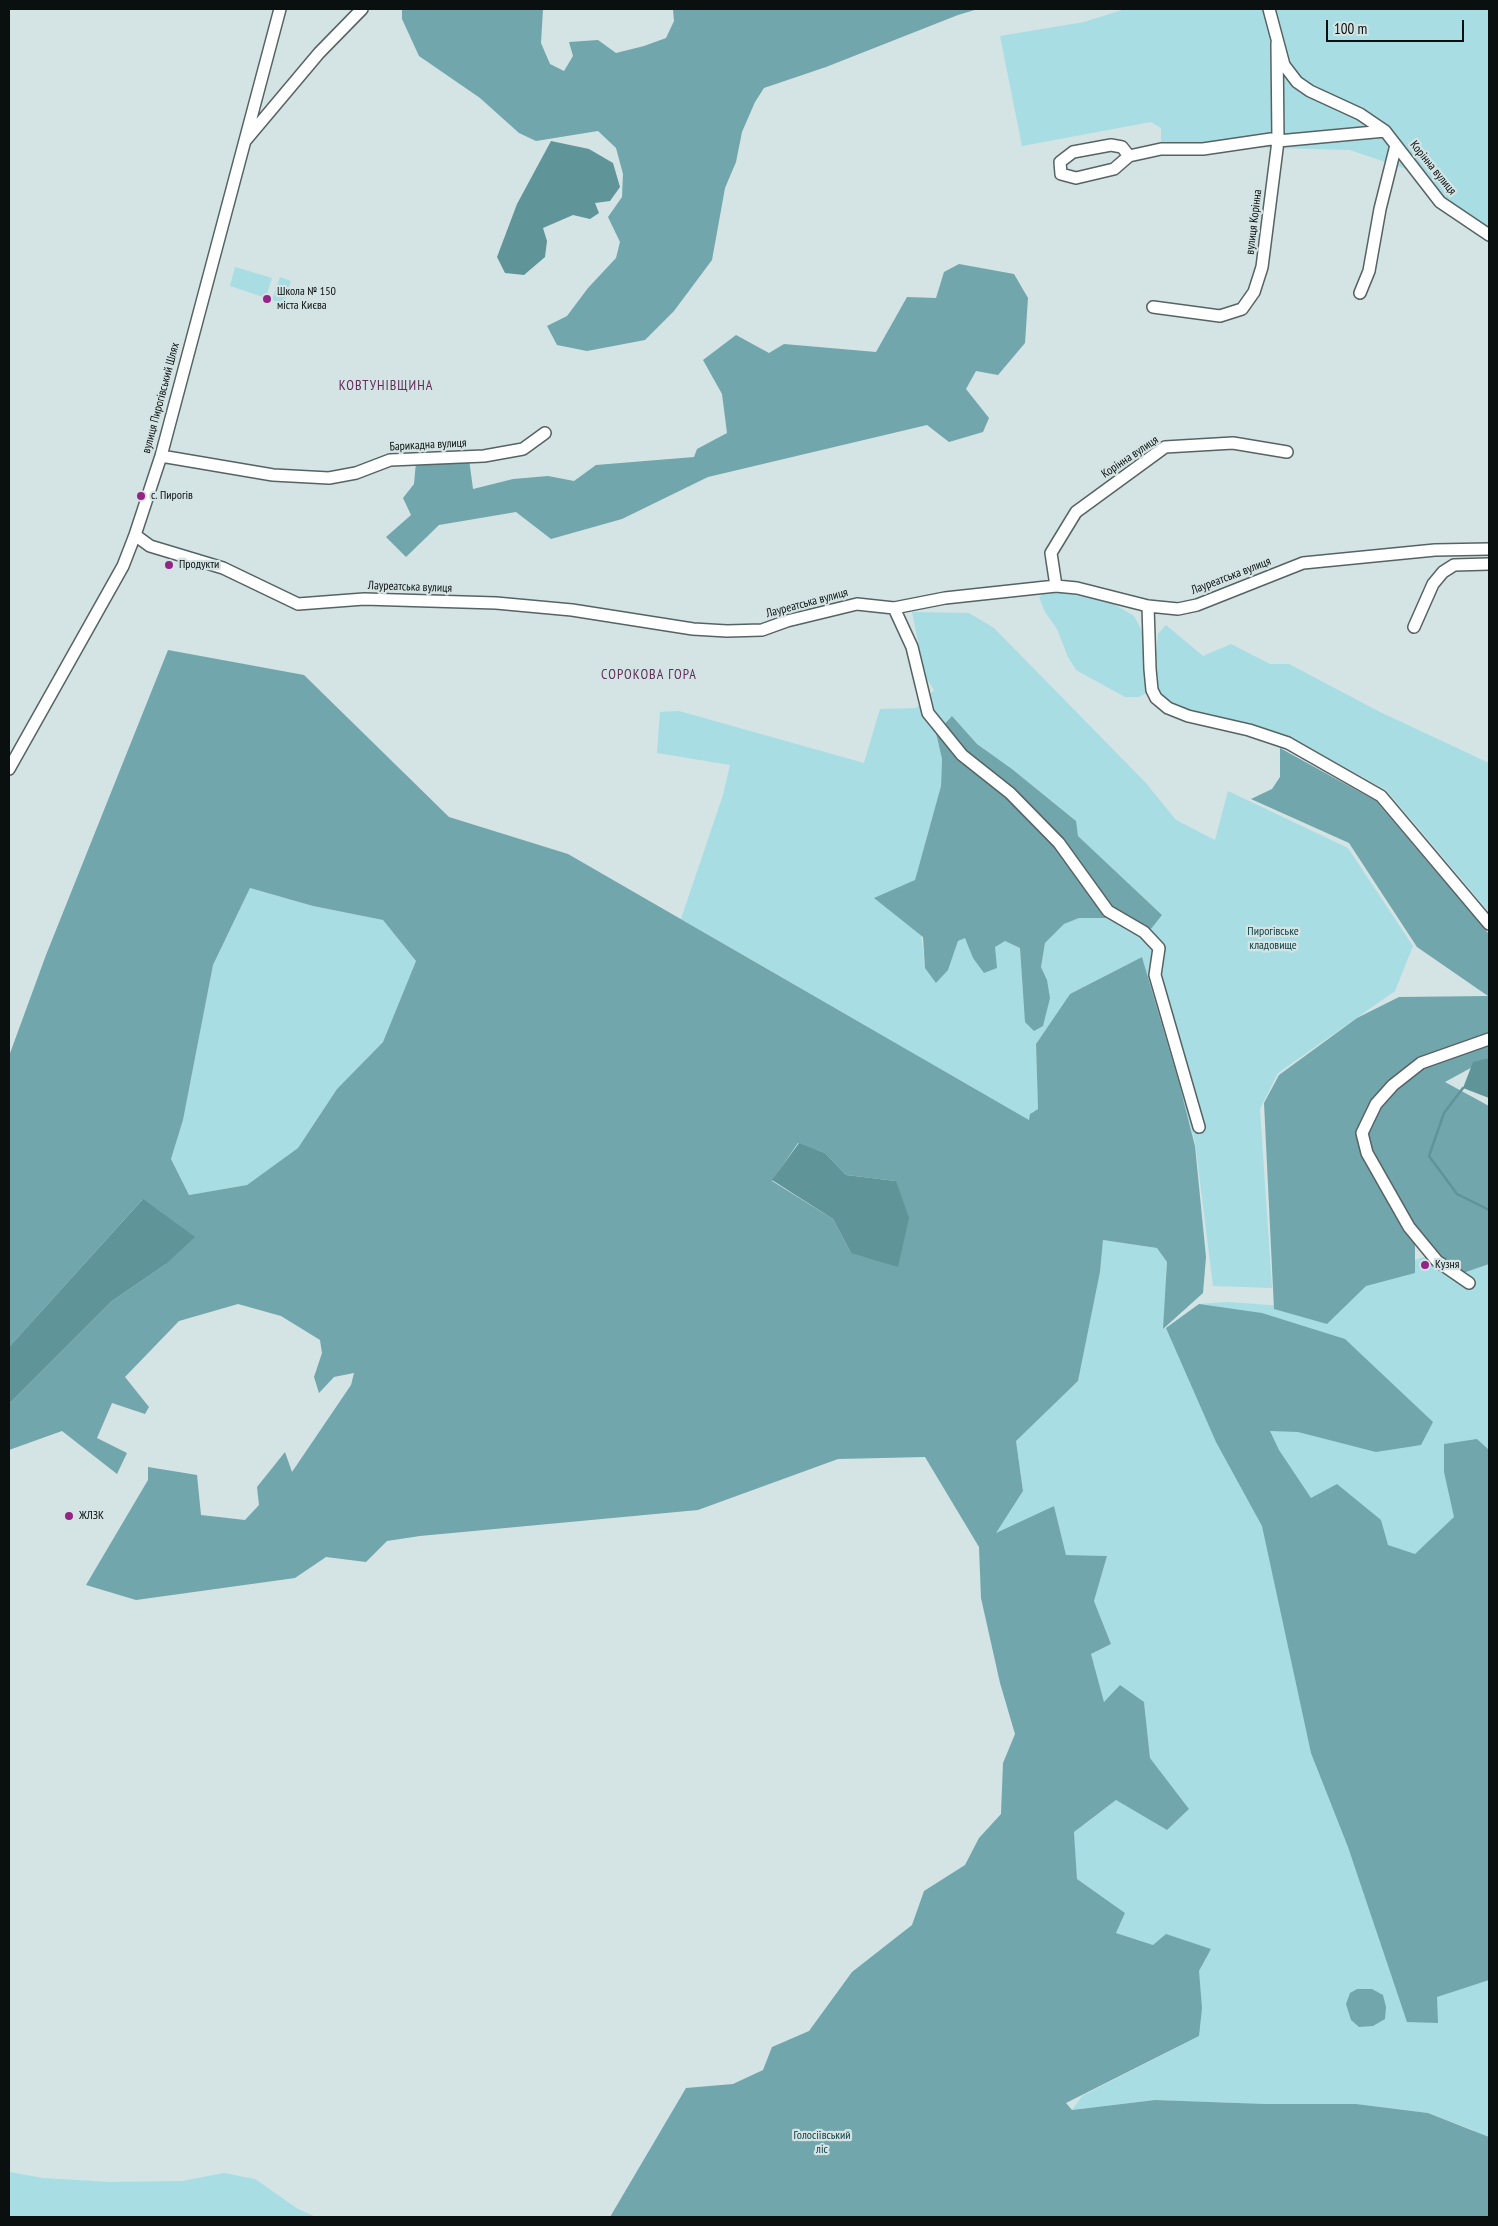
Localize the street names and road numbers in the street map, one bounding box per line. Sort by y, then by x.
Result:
street label: Корінна вулиця [1407,138,1459,198]
street label: вулиця Корінна [1243,189,1265,255]
street label: вулиця Пирогівський Шлях [139,341,183,455]
street label: Корінна вулиця [1099,433,1161,481]
street label: Барикадна вулиця [389,436,467,454]
street label: Лауреатська вулиця [1189,554,1273,598]
street label: Лауреатська вулиця [368,578,452,596]
street label: Лауреатська вулиця [765,585,849,621]

